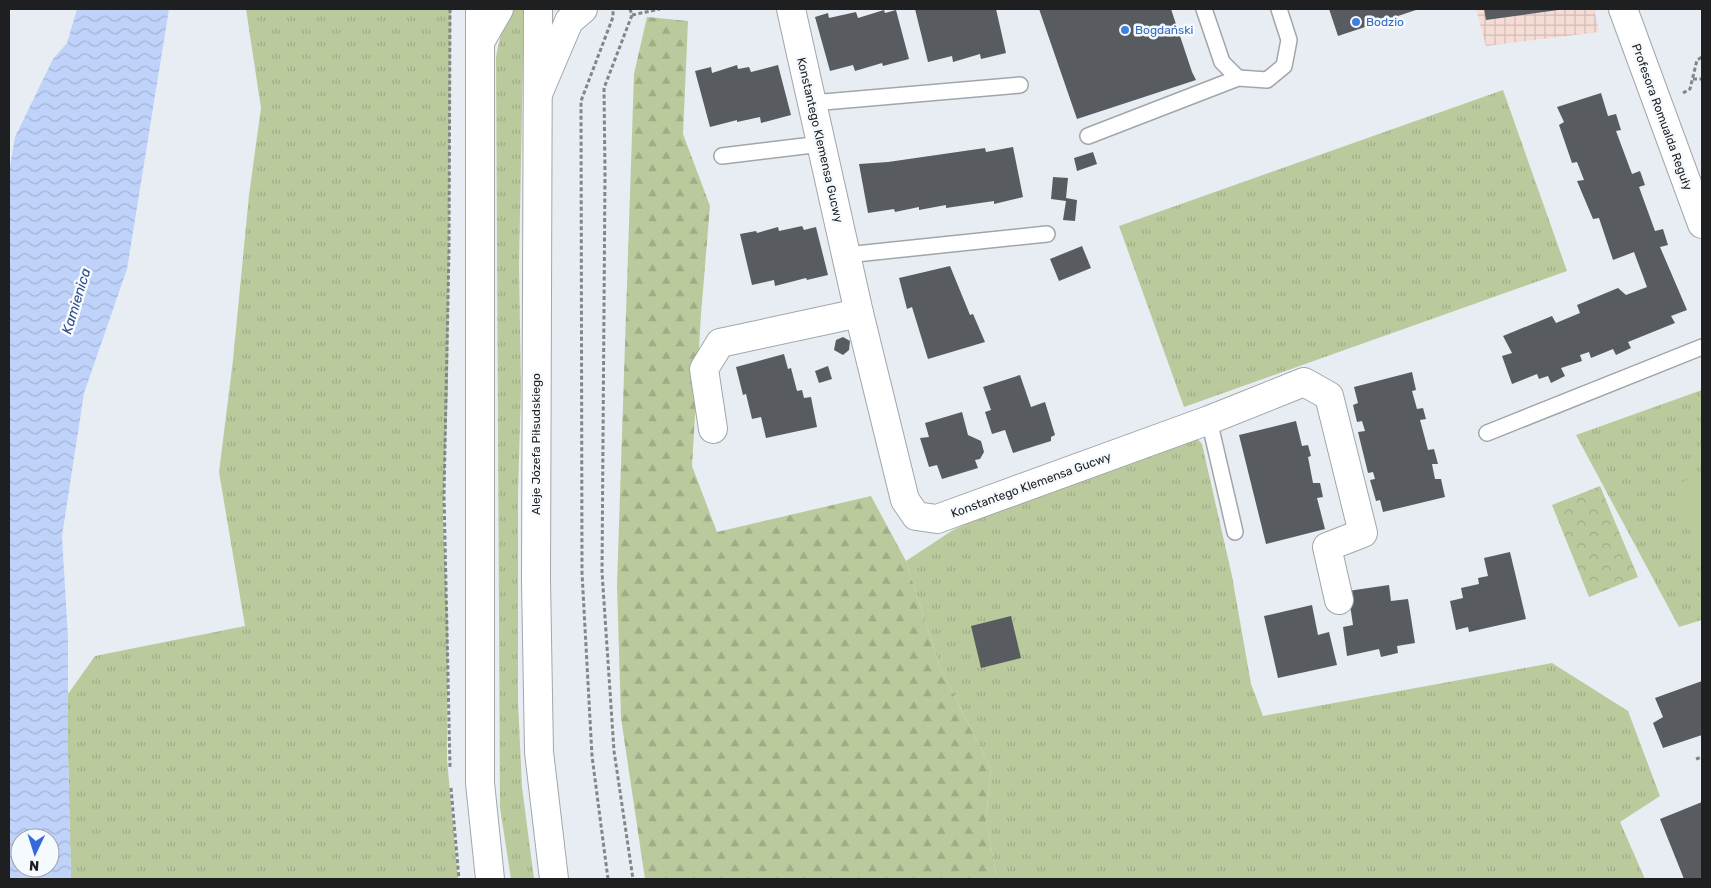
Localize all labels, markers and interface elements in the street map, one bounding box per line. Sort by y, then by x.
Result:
place label: Bodzio [1366,15,1404,29]
marker: Bodzio [1350,16,1362,28]
place label: Bogdański [1135,23,1193,37]
marker: Bogdański [1119,24,1131,36]
street label: Profesora Romualda Reguły [1629,42,1695,193]
street label: Konstantego Klemensa Gucwy [794,56,846,224]
water label: Kamienica [58,266,95,336]
street label: Aleje Józefa Piłsudskiego [529,373,543,515]
street label: Konstantego Klemensa Gucwy [949,449,1113,521]
north arrow [10,828,60,878]
text: N [29,857,40,874]

